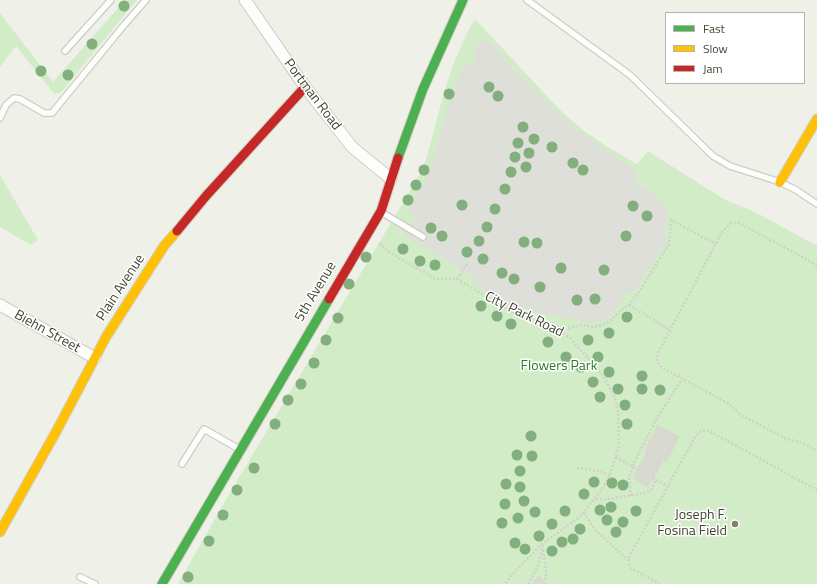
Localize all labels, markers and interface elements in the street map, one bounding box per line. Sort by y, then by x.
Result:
legend [665,12,805,84]
text: Fast [703,19,725,38]
text: Slow [703,39,728,58]
street label: Portman Road [280,56,344,134]
text: Jam [703,59,723,78]
street label: Plain Avenue [93,252,149,324]
street label: 5th Avenue [292,259,340,325]
street label: City Park Road [482,289,566,341]
street label: Biehn Street [11,307,83,357]
park label: Flowers Park [521,359,597,375]
place label: Joseph F. Fosina Field [657,508,727,540]
marker: Joseph F. Fosina Field [730,519,740,529]

